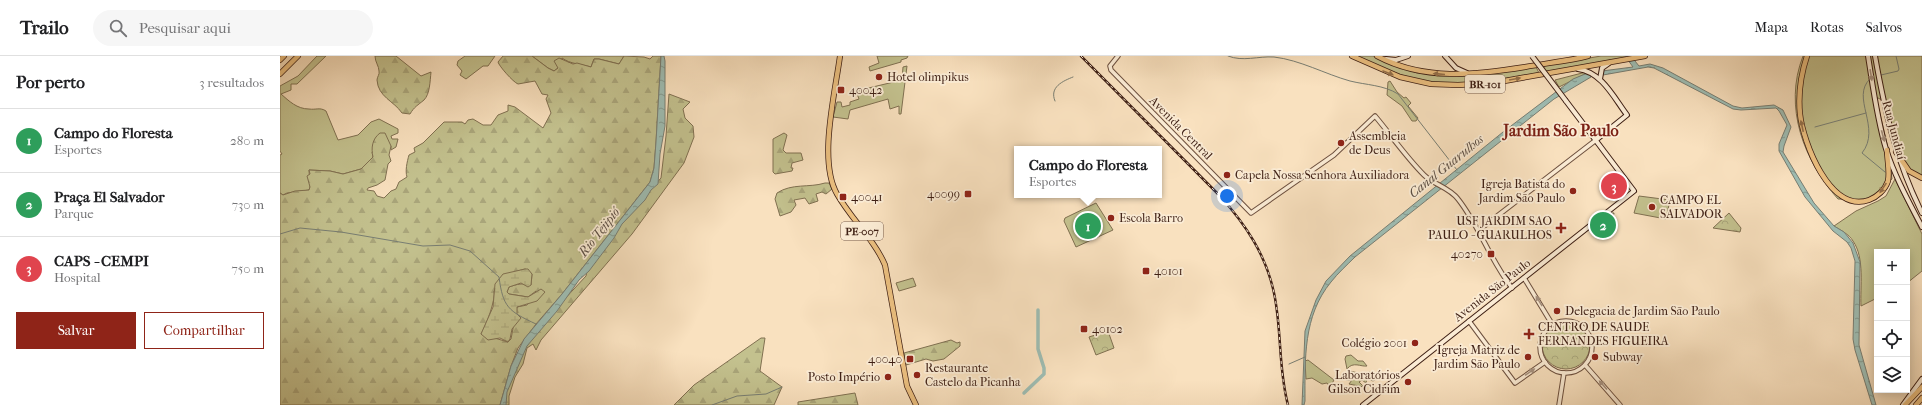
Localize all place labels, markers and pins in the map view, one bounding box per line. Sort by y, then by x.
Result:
place label: Hotel olimpikus [887,70,969,84]
marker: Hotel olimpikus [874,72,884,82]
place label: 40042 [849,83,882,97]
marker: 40042 [836,85,846,95]
place label: Assembleia de Deus [1348,129,1406,157]
marker: Assembleia de Deus [1336,138,1346,148]
place label: Capela Nossa Senhora Auxiliadora [1235,168,1410,182]
marker: Capela Nossa Senhora Auxiliadora [1222,170,1232,180]
pin: 3 [1601,171,1627,201]
place label: Igreja Batista do Jardim São Paulo [1477,177,1565,205]
marker: Igreja Batista do Jardim São Paulo [1568,186,1578,196]
place label: 40099 [927,187,960,201]
marker: 40099 [963,189,973,199]
place label: 40041 [851,190,883,204]
marker: 40041 [838,192,848,202]
place label: CAMPO EL SALVADOR [1660,193,1724,221]
marker: CAMPO EL SALVADOR [1647,202,1657,212]
pin: 2 [1590,210,1616,240]
pin: 1 [1075,211,1101,241]
place label: Escola Barro [1119,211,1183,225]
marker: Escola Barro [1106,213,1116,223]
place label: USF JARDIM SAO PAULO - GUARULHOS [1428,214,1552,242]
marker: USF JARDIM SAO PAULO - GUARULHOS [1555,222,1567,234]
place label: 40270 [1451,247,1483,261]
marker: 40270 [1486,249,1496,259]
place label: 40101 [1154,264,1183,278]
marker: 40101 [1141,266,1151,276]
place label: Delegacia de Jardim São Paulo [1565,304,1720,318]
marker: Delegacia de Jardim São Paulo [1552,306,1562,316]
place label: CENTRO DE SAUDE FERNANDES FIGUEIRA [1538,320,1669,348]
place label: 40102 [1092,322,1123,336]
marker: 40102 [1079,324,1089,334]
marker: CENTRO DE SAUDE FERNANDES FIGUEIRA [1523,328,1535,340]
place label: Colégio 2001 [1342,336,1407,350]
marker: Colégio 2001 [1410,338,1420,348]
place label: Igreja Matriz de Jardim São Paulo [1432,343,1520,371]
place label: Subway [1603,350,1643,364]
place label: 40040 [868,352,902,366]
marker: Igreja Matriz de Jardim São Paulo [1523,352,1533,362]
marker: Subway [1590,352,1600,362]
marker: 40040 [905,354,915,364]
place label: Restaurante Castelo da Picanha [925,361,1021,389]
place label: Laboratórios Gilson Cidrim [1328,368,1401,396]
place label: Posto Império [808,370,880,384]
marker: Restaurante Castelo da Picanha [912,370,922,380]
marker: Posto Império [883,372,893,382]
marker: Laboratórios Gilson Cidrim [1403,377,1413,387]

